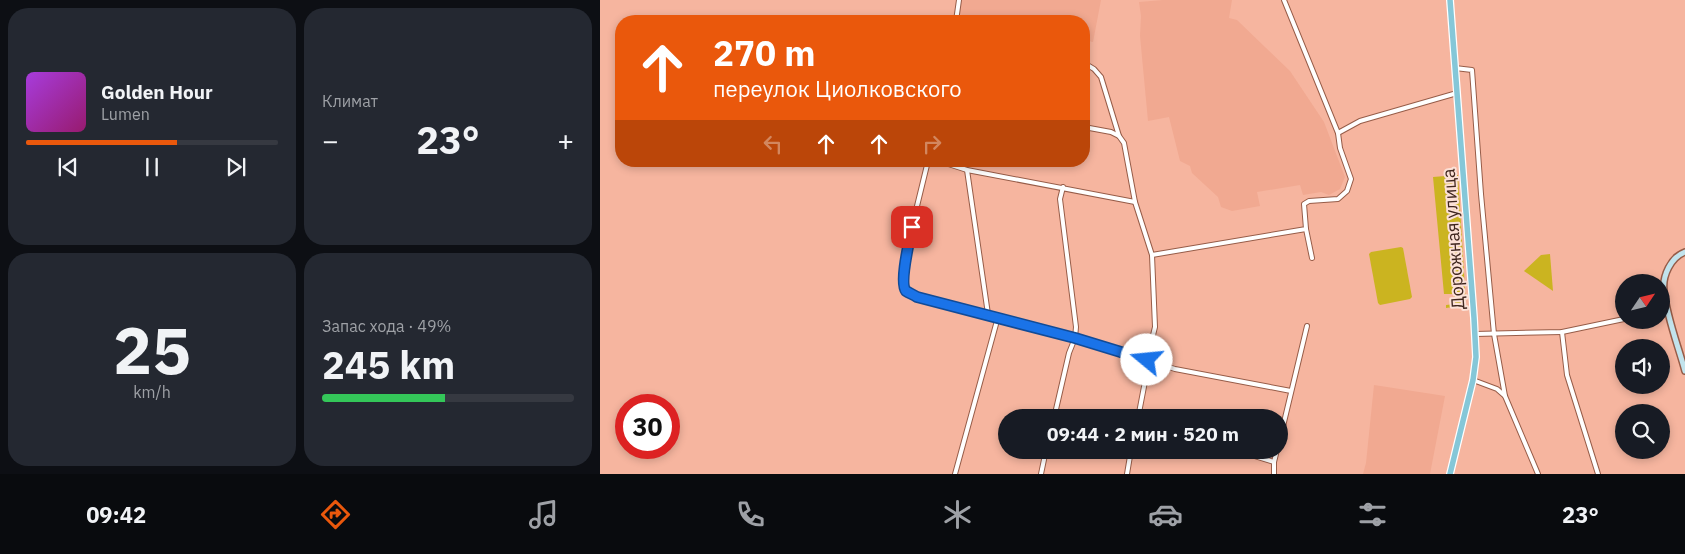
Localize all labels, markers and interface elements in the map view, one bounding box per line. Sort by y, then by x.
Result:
text: 270 m [713,30,816,76]
icon: ahead [630,35,695,100]
text: переулок Циолковского [713,74,962,103]
text: Golden Hour [101,80,213,104]
text: Климат [322,91,378,111]
text: Lumen [101,104,150,124]
text: 23° [416,115,480,164]
text: − [322,122,339,159]
text: + [557,122,574,159]
icon: left [759,130,787,158]
icon: ahead [812,130,840,158]
icon: ahead [865,130,893,158]
icon: right [918,130,946,158]
icon: previous [54,153,82,181]
icon: pause [138,153,166,181]
icon: next [222,153,250,181]
street label: Дорожная улица [1437,167,1469,310]
pin [891,206,933,248]
icon: arrive [898,213,926,241]
north arrow [1615,274,1670,329]
map controls [1615,274,1670,459]
text: 25 [113,307,191,392]
text: Запас хода · 49% [322,316,451,336]
position arrow [1120,333,1172,385]
button: sound [1615,339,1670,394]
text: 245 km [322,340,455,389]
text: km/h [133,382,171,402]
speed limit sign: 30 [615,394,680,459]
button: search [1615,404,1670,459]
text: 09:44 · 2 мин · 520 m [1047,422,1239,446]
icon: directions [318,497,353,532]
icon: music [526,497,561,532]
icon: phone [733,497,768,532]
icon: climate [940,497,975,532]
icon: car [1148,497,1183,532]
icon: filters [1355,497,1390,532]
text: 09:42 [86,500,146,529]
text: 23° [1562,500,1599,529]

